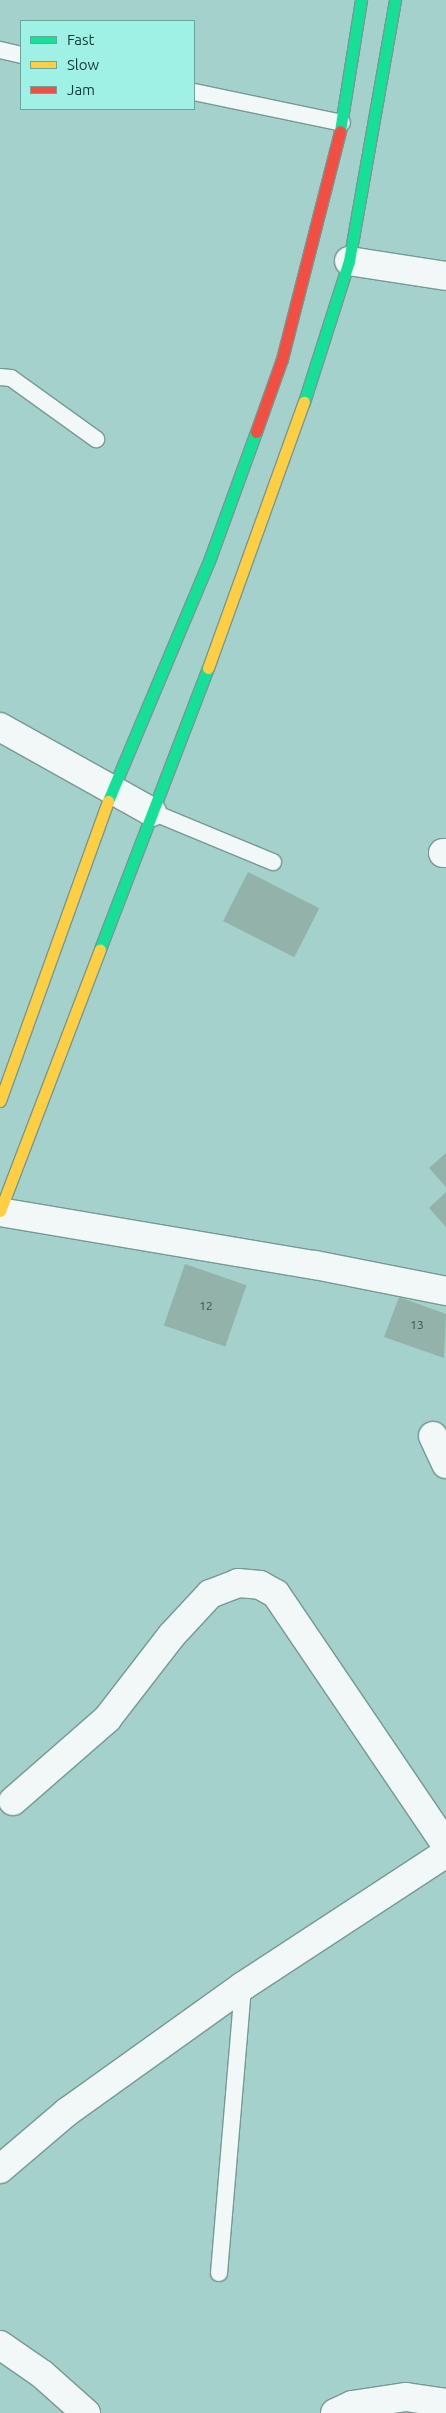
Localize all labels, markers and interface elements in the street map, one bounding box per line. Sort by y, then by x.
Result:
legend [20,20,195,110]
text: Fast [67,31,94,48]
text: Slow [67,56,99,73]
text: Jam [67,81,95,98]
house number: 12 [199,1299,213,1313]
house number: 13 [410,1318,424,1332]

